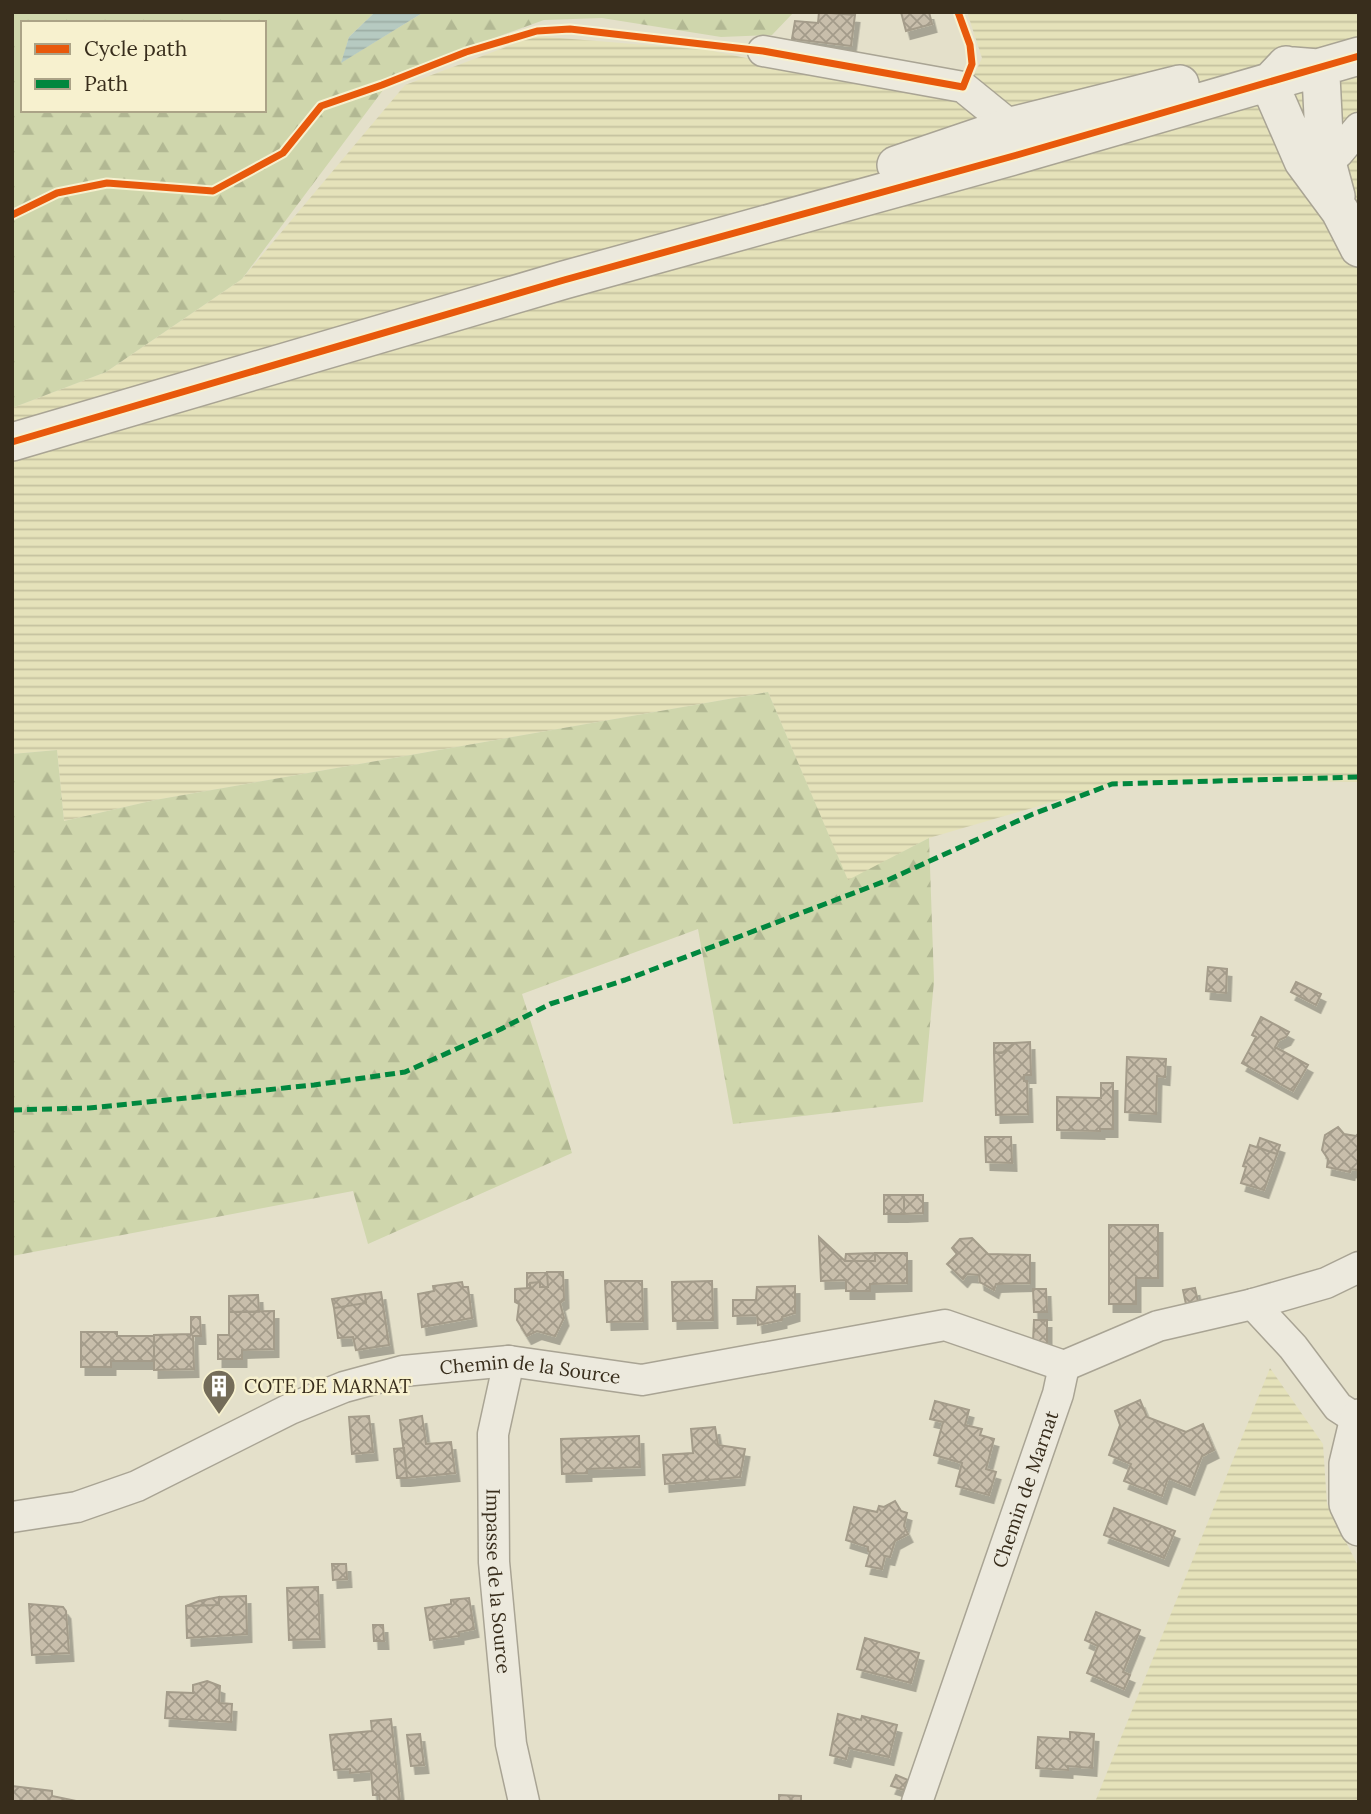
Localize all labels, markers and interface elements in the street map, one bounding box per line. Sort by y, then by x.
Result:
legend [21,21,266,112]
text: Cycle path [84,35,187,62]
text: Path [84,70,128,97]
street label: Chemin de la Source [439,1349,622,1389]
building icon: COTE DE MARNAT [200,1367,238,1416]
place label: COTE DE MARNAT [244,1374,411,1398]
street label: Chemin de Marnat [987,1407,1064,1571]
street label: Impasse de la Source [481,1488,516,1675]

